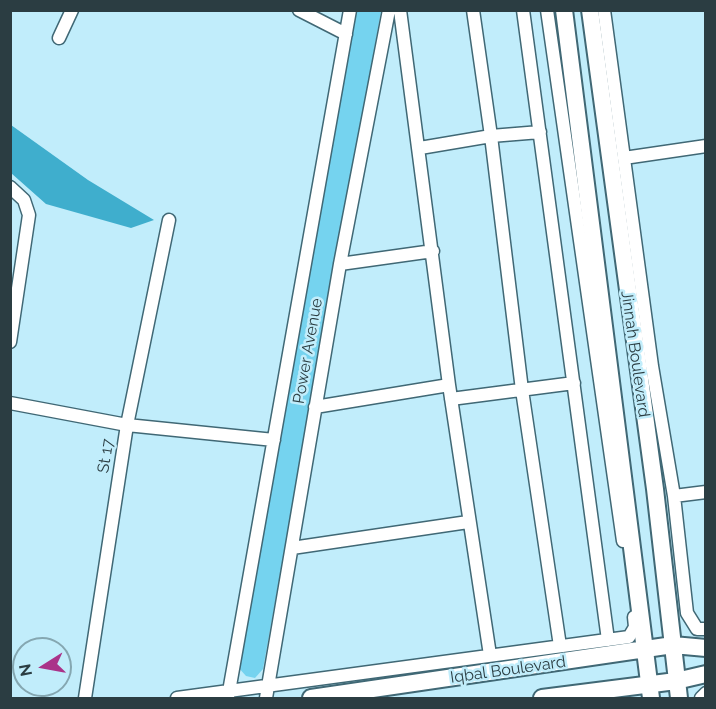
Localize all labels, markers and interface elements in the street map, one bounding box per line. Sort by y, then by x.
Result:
street label: Jinnah Boulevard [617,290,653,418]
street label: Power Avenue [289,297,327,405]
street label: St 17 [94,438,118,474]
north arrow [12,637,72,697]
street label: Iqbal Boulevard [449,652,567,688]
text: N [15,662,36,678]

